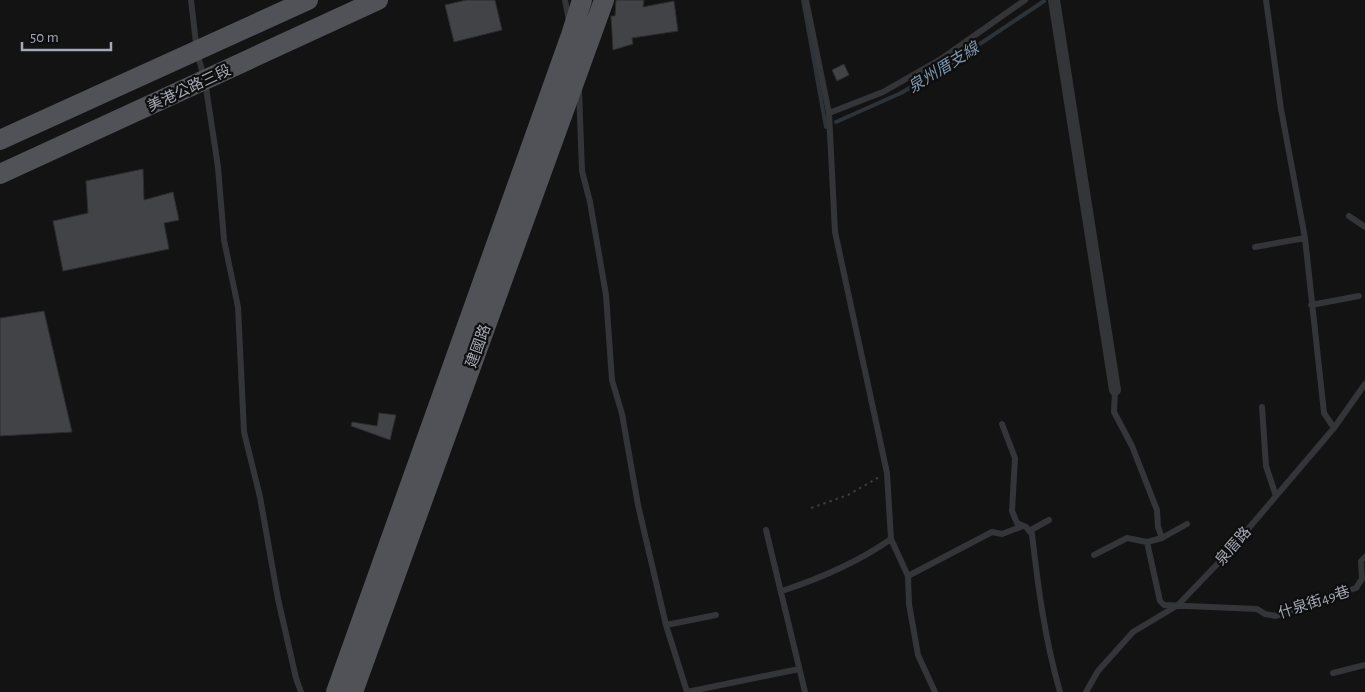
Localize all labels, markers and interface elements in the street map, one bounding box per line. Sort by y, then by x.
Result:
scale bar [22,20,111,52]
text: 50 m [30,30,59,45]
water label: 泉州厝支線 [905,38,983,96]
street label: 美港公路三段 [145,62,233,114]
street label: 建國路 [463,322,493,370]
street label: 泉厝路 [1212,524,1254,568]
street label: 什泉街49巷 [1276,582,1352,621]

